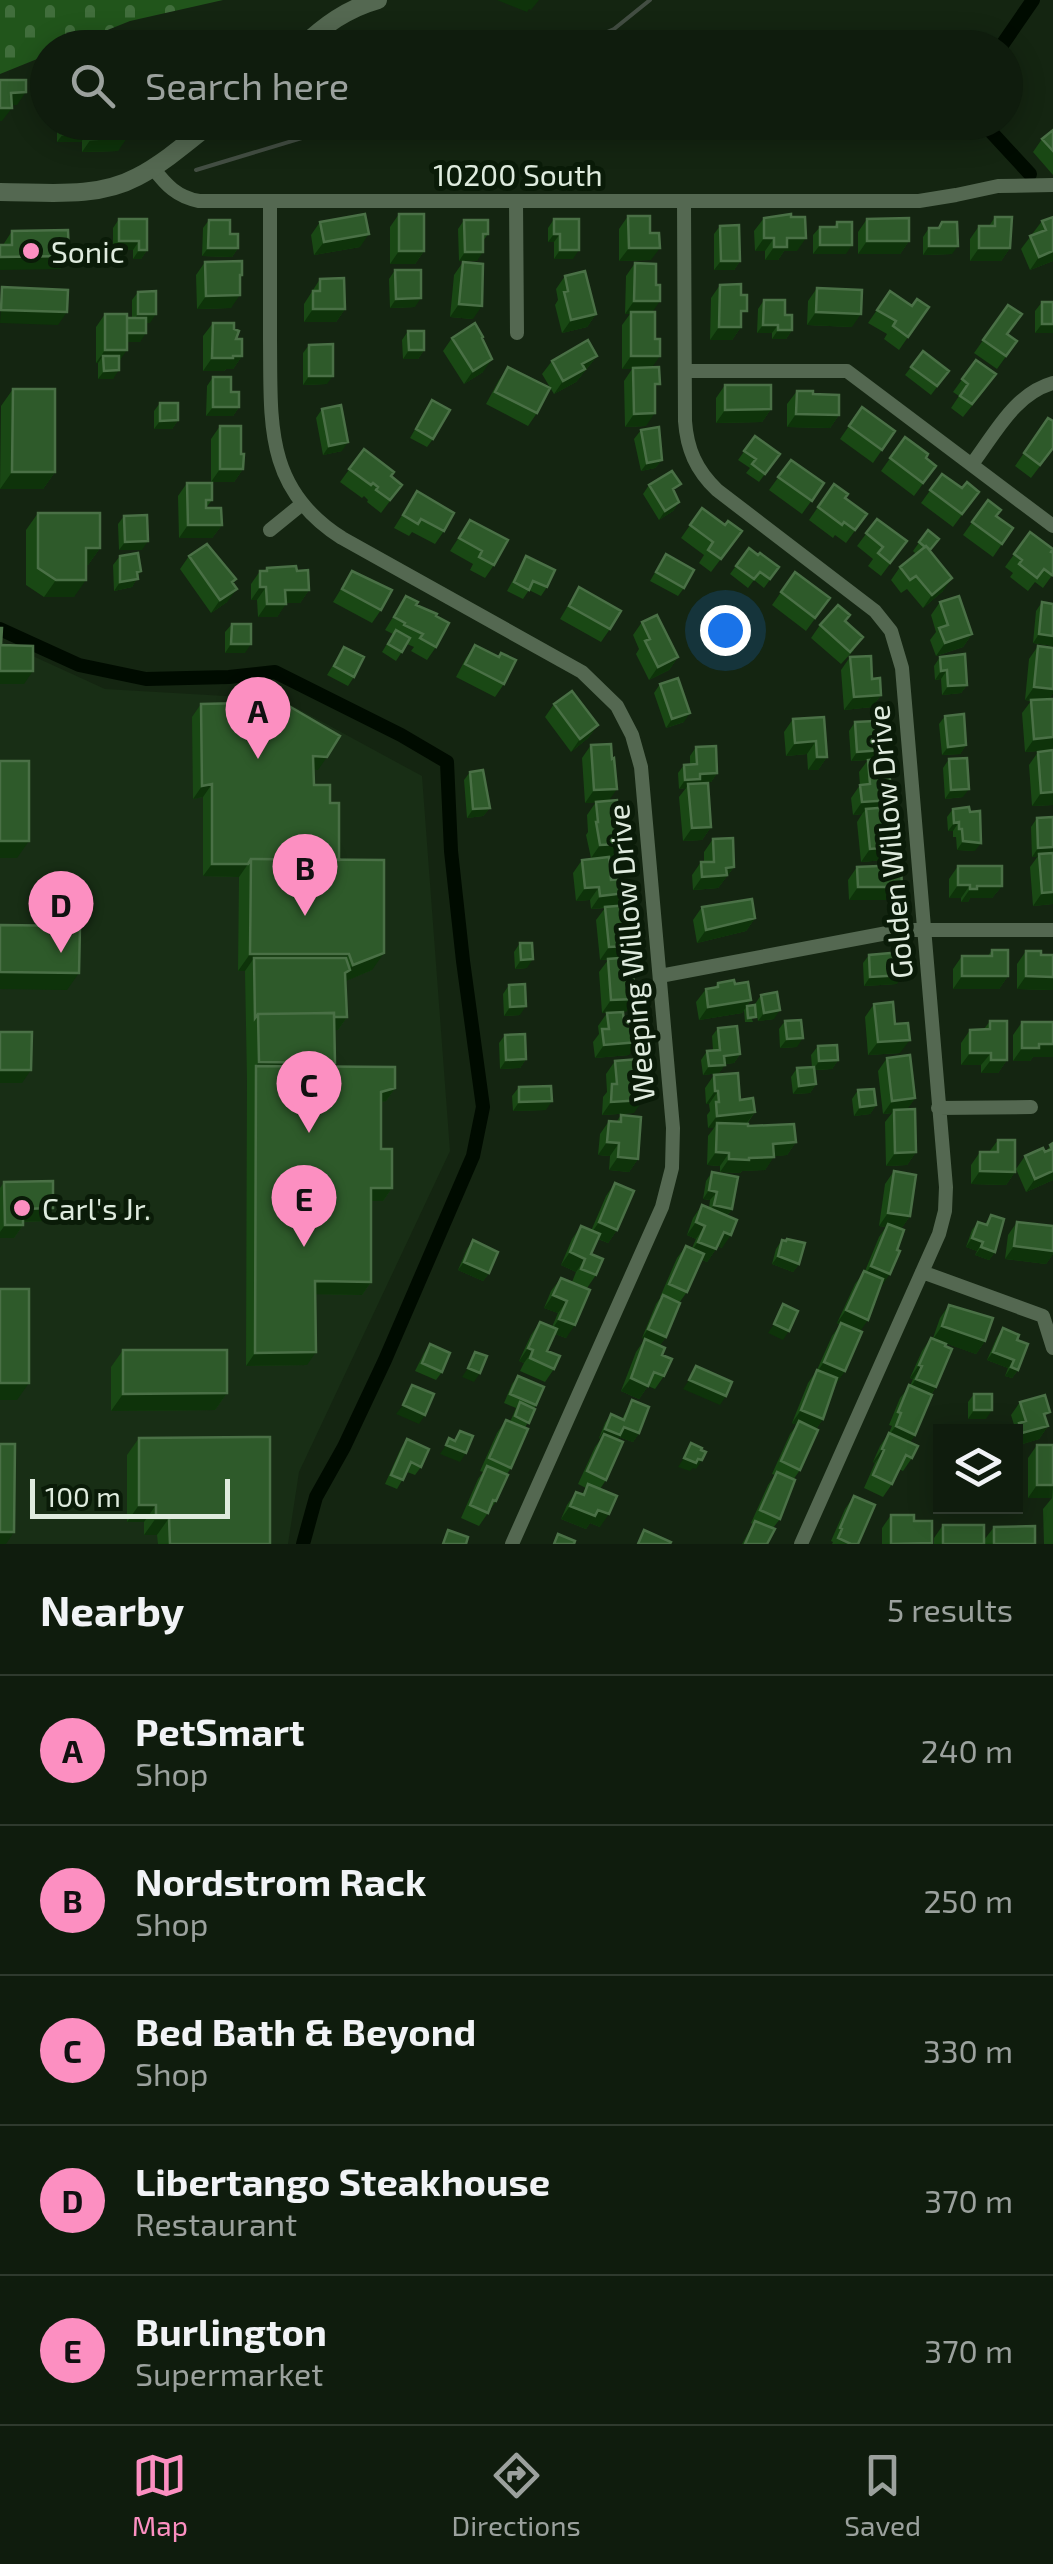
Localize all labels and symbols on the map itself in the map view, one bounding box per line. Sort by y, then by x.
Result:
street label: 10200 South [433,156,603,192]
place label: Sonic [51,233,124,269]
marker: Sonic [20,240,42,262]
your location [700,605,751,656]
pin: A [226,676,290,759]
street label: Golden Willow Drive [859,704,919,980]
street label: Weeping Willow Drive [599,803,661,1103]
pin: B [272,834,338,916]
pin: D [28,870,94,953]
pin: C [276,1050,342,1133]
pin: E [272,1164,336,1247]
place label: Carl's Jr. [42,1190,151,1226]
marker: Carl's Jr. [11,1197,33,1219]
scale bar [30,1474,230,1518]

